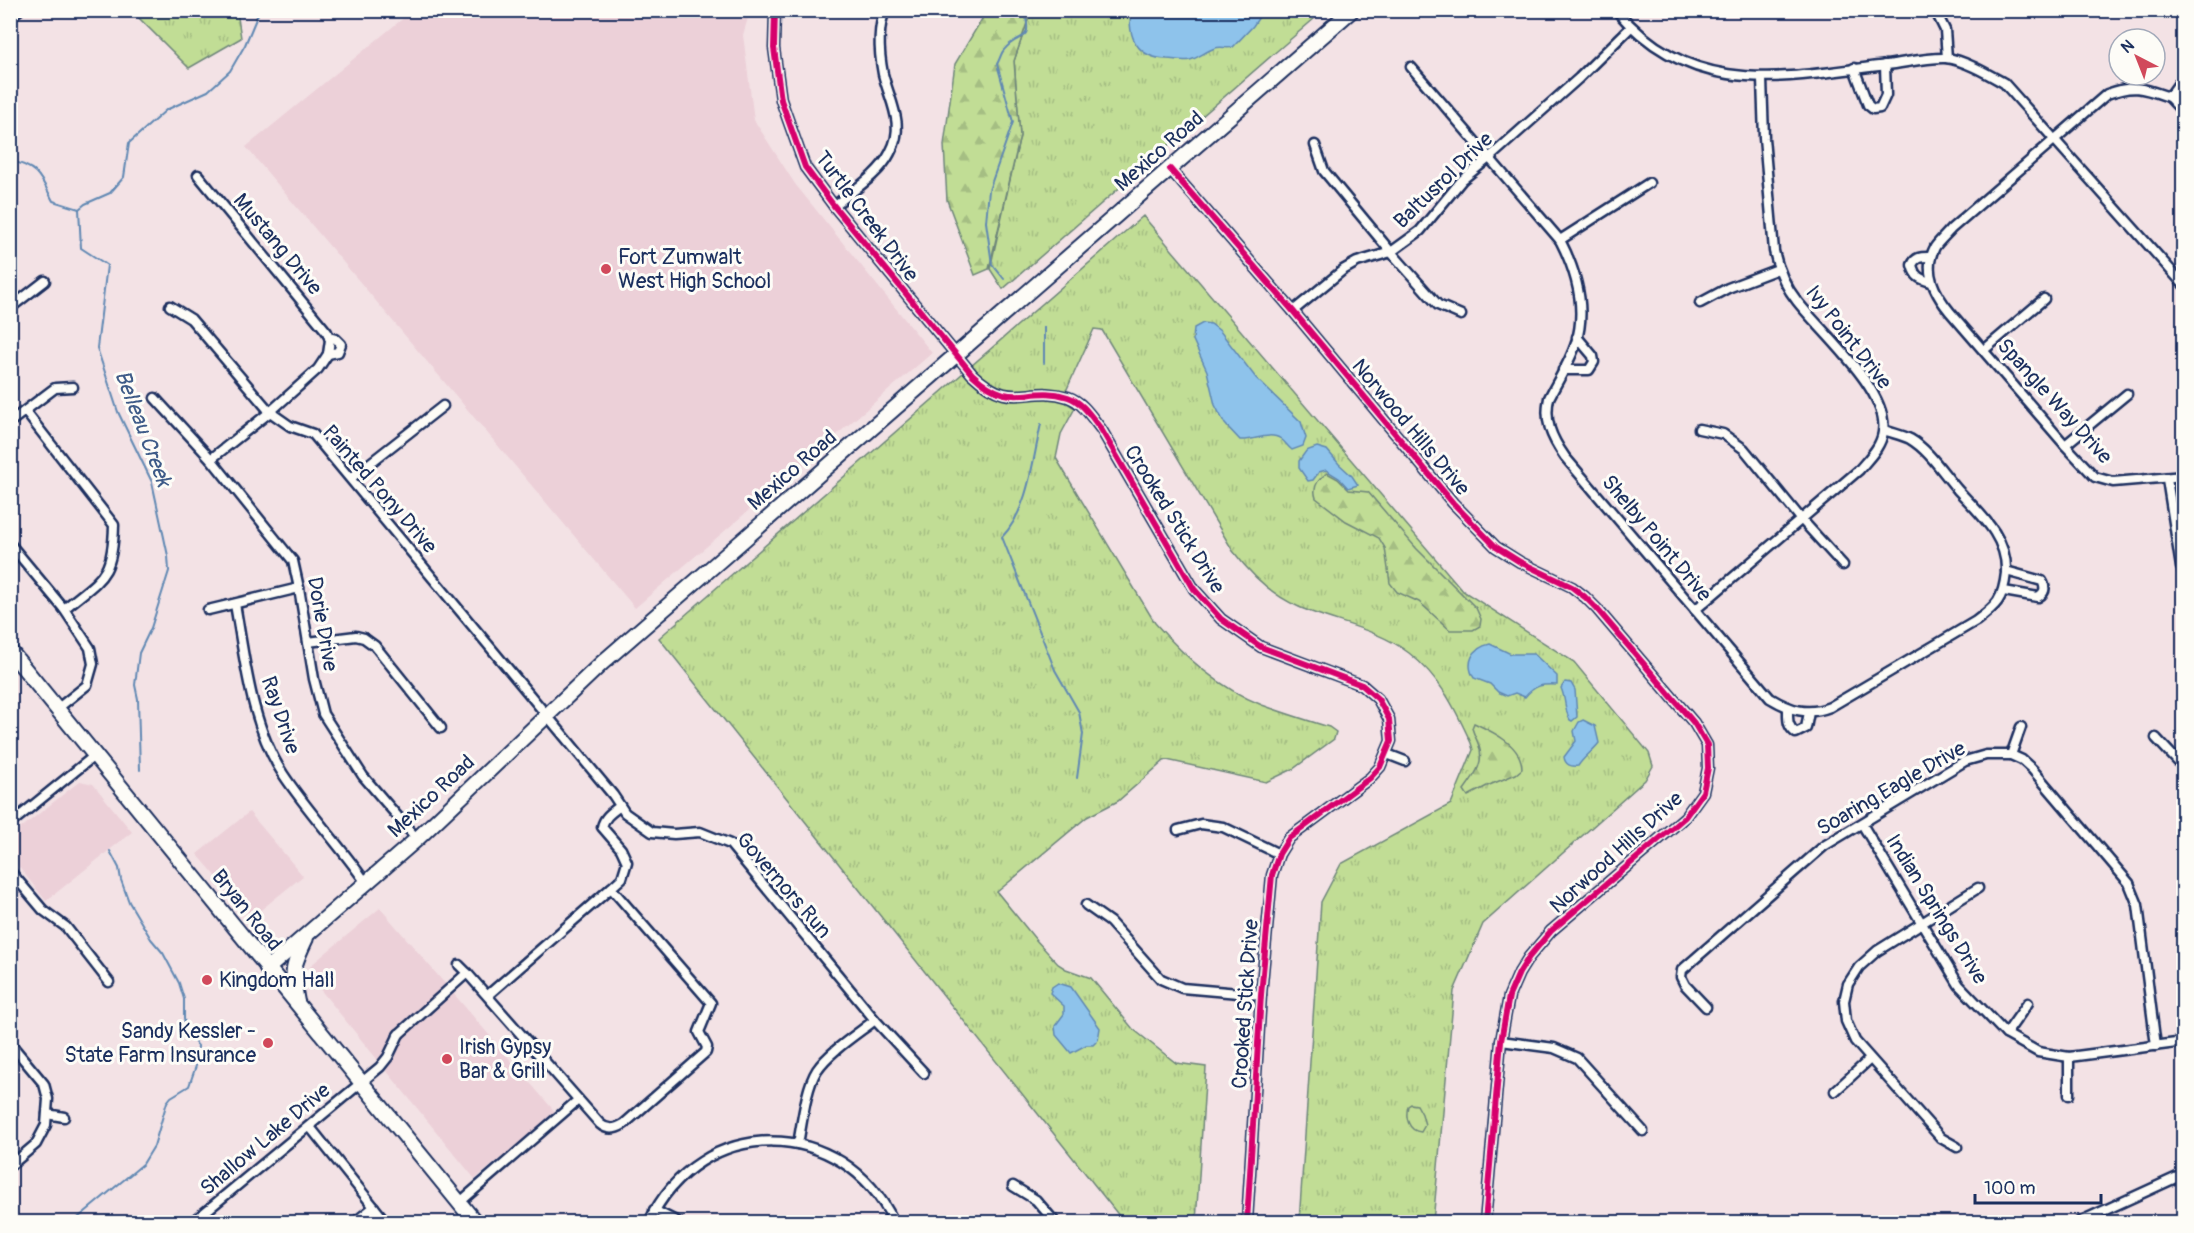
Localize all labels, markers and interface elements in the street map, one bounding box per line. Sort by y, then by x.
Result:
north arrow [2107,27,2167,87]
text: N [2117,35,2138,58]
street label: Mexico Road [1109,105,1210,198]
street label: Baltusrol Drive [1388,126,1499,234]
street label: Turtle Creek Drive [809,146,925,287]
street label: Mustang Drive [227,188,328,301]
place label: Fort Zumwalt West High School [618,244,771,295]
marker: Fort Zumwalt West High School [599,262,613,276]
street label: Ivy Point Drive [1800,280,1898,395]
street label: Spangle Way Drive [1991,333,2119,470]
street label: Norwood Hills Drive [1346,353,1476,502]
water label: Belleau Creek [108,366,179,492]
street label: Painted Pony Drive [316,419,443,560]
street label: Mexico Road [742,424,843,517]
street label: Crooked Stick Drive [1118,440,1231,599]
street label: Shelby Point Drive [1596,469,1718,608]
street label: Dorie Drive [301,575,344,674]
street label: Ray Drive [255,673,307,758]
street label: Soaring Eagle Drive [1812,735,1971,842]
street label: Mexico Road [382,749,481,844]
street label: Norwood Hills Drive [1544,785,1689,919]
street label: Governors Run [730,827,837,944]
street label: Indian Springs Drive [1880,829,1994,990]
street label: Bryan Road [205,864,288,957]
street label: Crooked Stick Drive [1226,918,1265,1090]
place label: Kingdom Hall [219,967,334,994]
marker: Kingdom Hall [200,973,214,987]
place label: Sandy Kessler - State Farm Insurance [64,1018,257,1069]
place label: Irish Gypsy Bar & Grill [459,1034,551,1085]
marker: Sandy Kessler - State Farm Insurance [261,1036,275,1050]
marker: Irish Gypsy Bar & Grill [440,1052,454,1066]
street label: Shallow Lake Drive [195,1077,336,1202]
scale bar [1975,1167,2101,1205]
text: 100 m [1984,1177,2036,1200]

